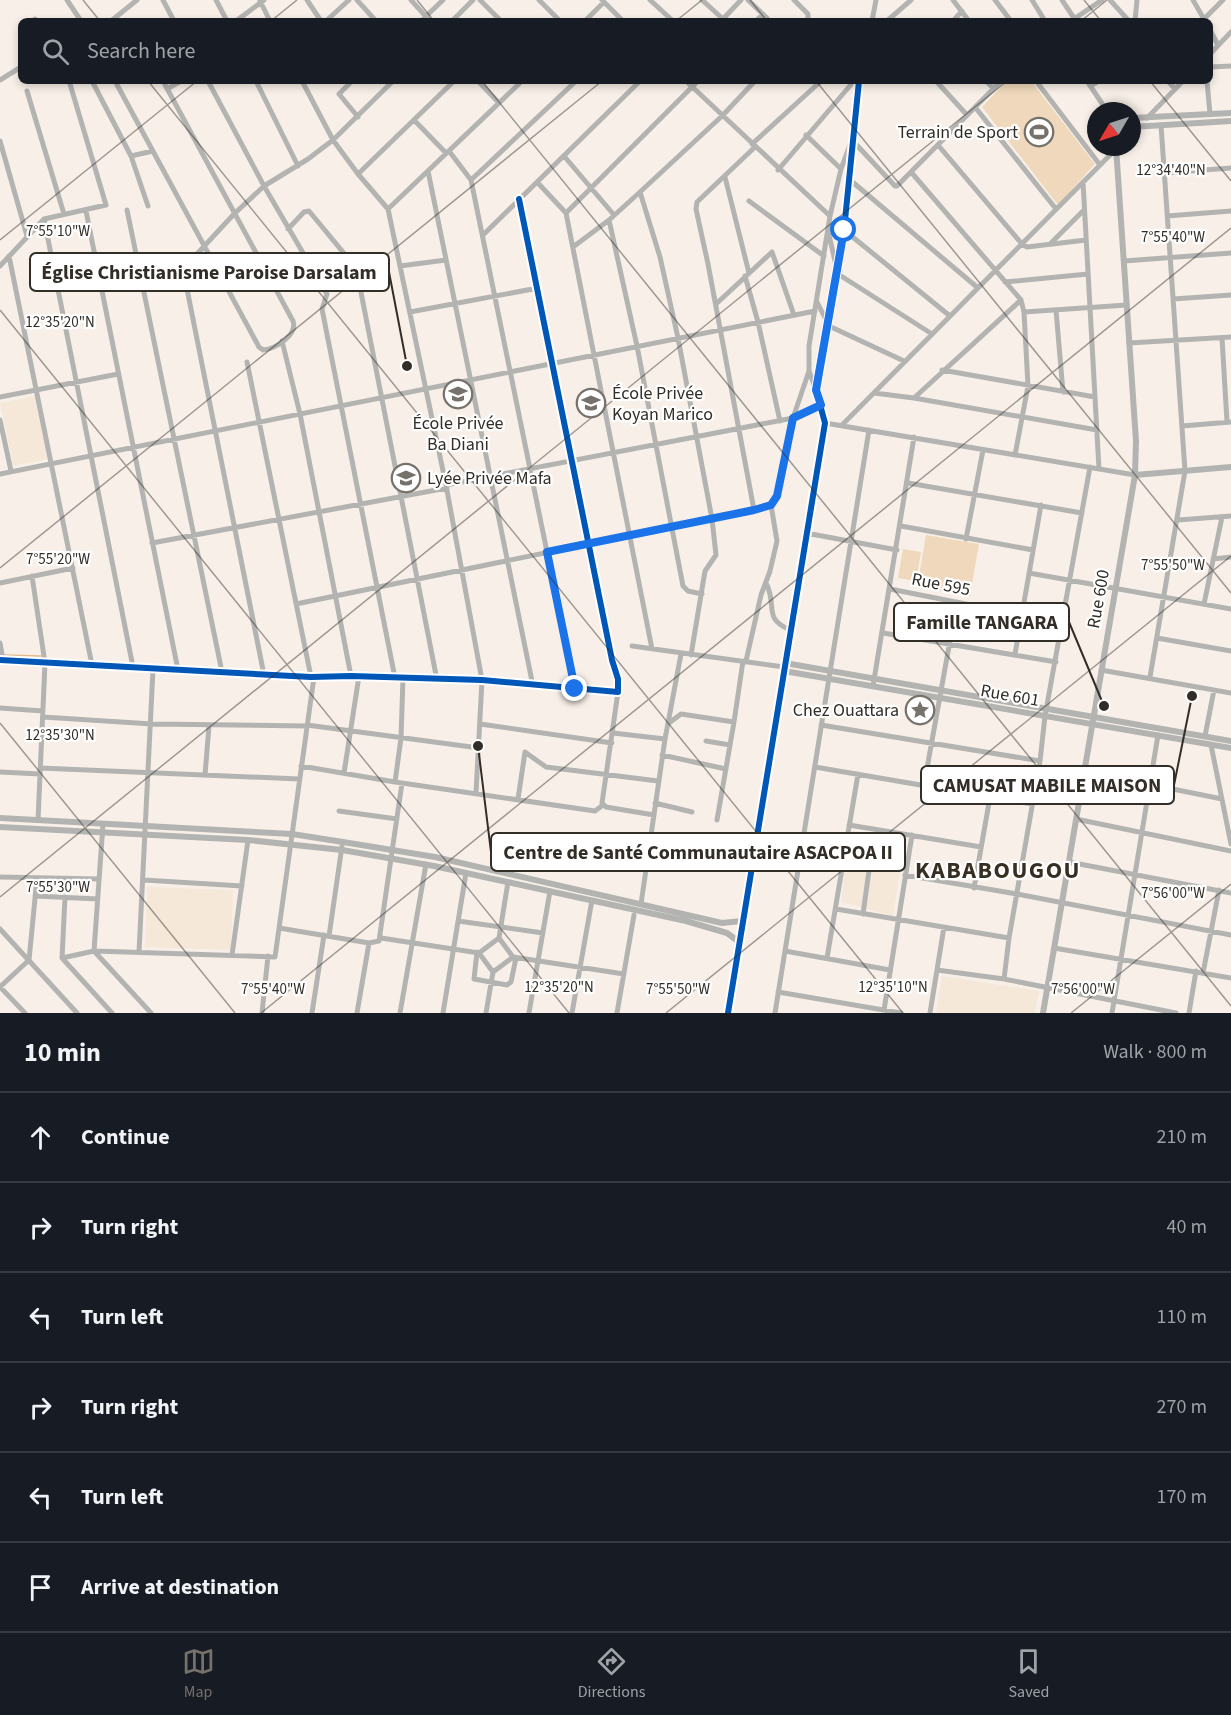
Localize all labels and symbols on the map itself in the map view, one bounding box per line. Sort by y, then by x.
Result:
north arrow [1087,102,1141,156]
sports icon: Terrain de Sport [1023,116,1055,148]
place label: Terrain de Sport [897,120,1018,145]
text: 12°34'40"N [1136,160,1206,181]
route start [830,216,856,242]
text: 7°55'10"W [26,221,90,242]
text: 7°55'40"W [1141,227,1205,248]
callout: Église Christianisme Paroise Darsalam [30,253,389,291]
text: Église Christianisme Paroise Darsalam [41,259,377,287]
text: 12°35'20"N [25,312,95,333]
school or university icon: École Privée Ba Diani [442,378,474,410]
place label: École Privée Koyan Marico [612,381,713,427]
school or university icon: École Privée Koyan Marico [575,387,607,419]
place label: École Privée Ba Diani [412,411,504,457]
school or university icon: Lyée Privée Mafa [390,462,422,494]
place label: Lyée Privée Mafa [427,466,552,491]
text: 7°55'20"W [26,549,90,570]
text: 7°55'50"W [1141,555,1205,576]
street label: Rue 595 [909,567,972,602]
street label: Rue 600 [1081,568,1116,631]
callout: Famille TANGARA [894,603,1069,641]
text: Famille TANGARA [906,609,1058,637]
route end [561,675,587,701]
street label: Rue 601 [978,678,1041,713]
place icon: Chez Ouattara [904,694,936,726]
place label: Chez Ouattara [793,698,899,723]
text: 12°35'30"N [25,725,95,746]
callout: CAMUSAT MABILE MAISON [921,766,1174,804]
text: CAMUSAT MABILE MAISON [933,772,1161,800]
callout: Centre de Santé Communautaire ASACPOA II [491,833,905,871]
text: Centre de Santé Communautaire ASACPOA II [503,839,893,867]
district label: KABABOUGOU [915,853,1081,888]
text: 7°55'30"W [26,877,90,898]
text: 7°56'00"W [1141,883,1205,904]
text: 12°35'20"N [524,977,594,998]
text: 12°35'10"N [858,977,928,998]
text: 7°55'40"W [241,979,305,1000]
text: 7°55'50"W [646,979,710,1000]
text: 7°56'00"W [1051,979,1115,1000]

